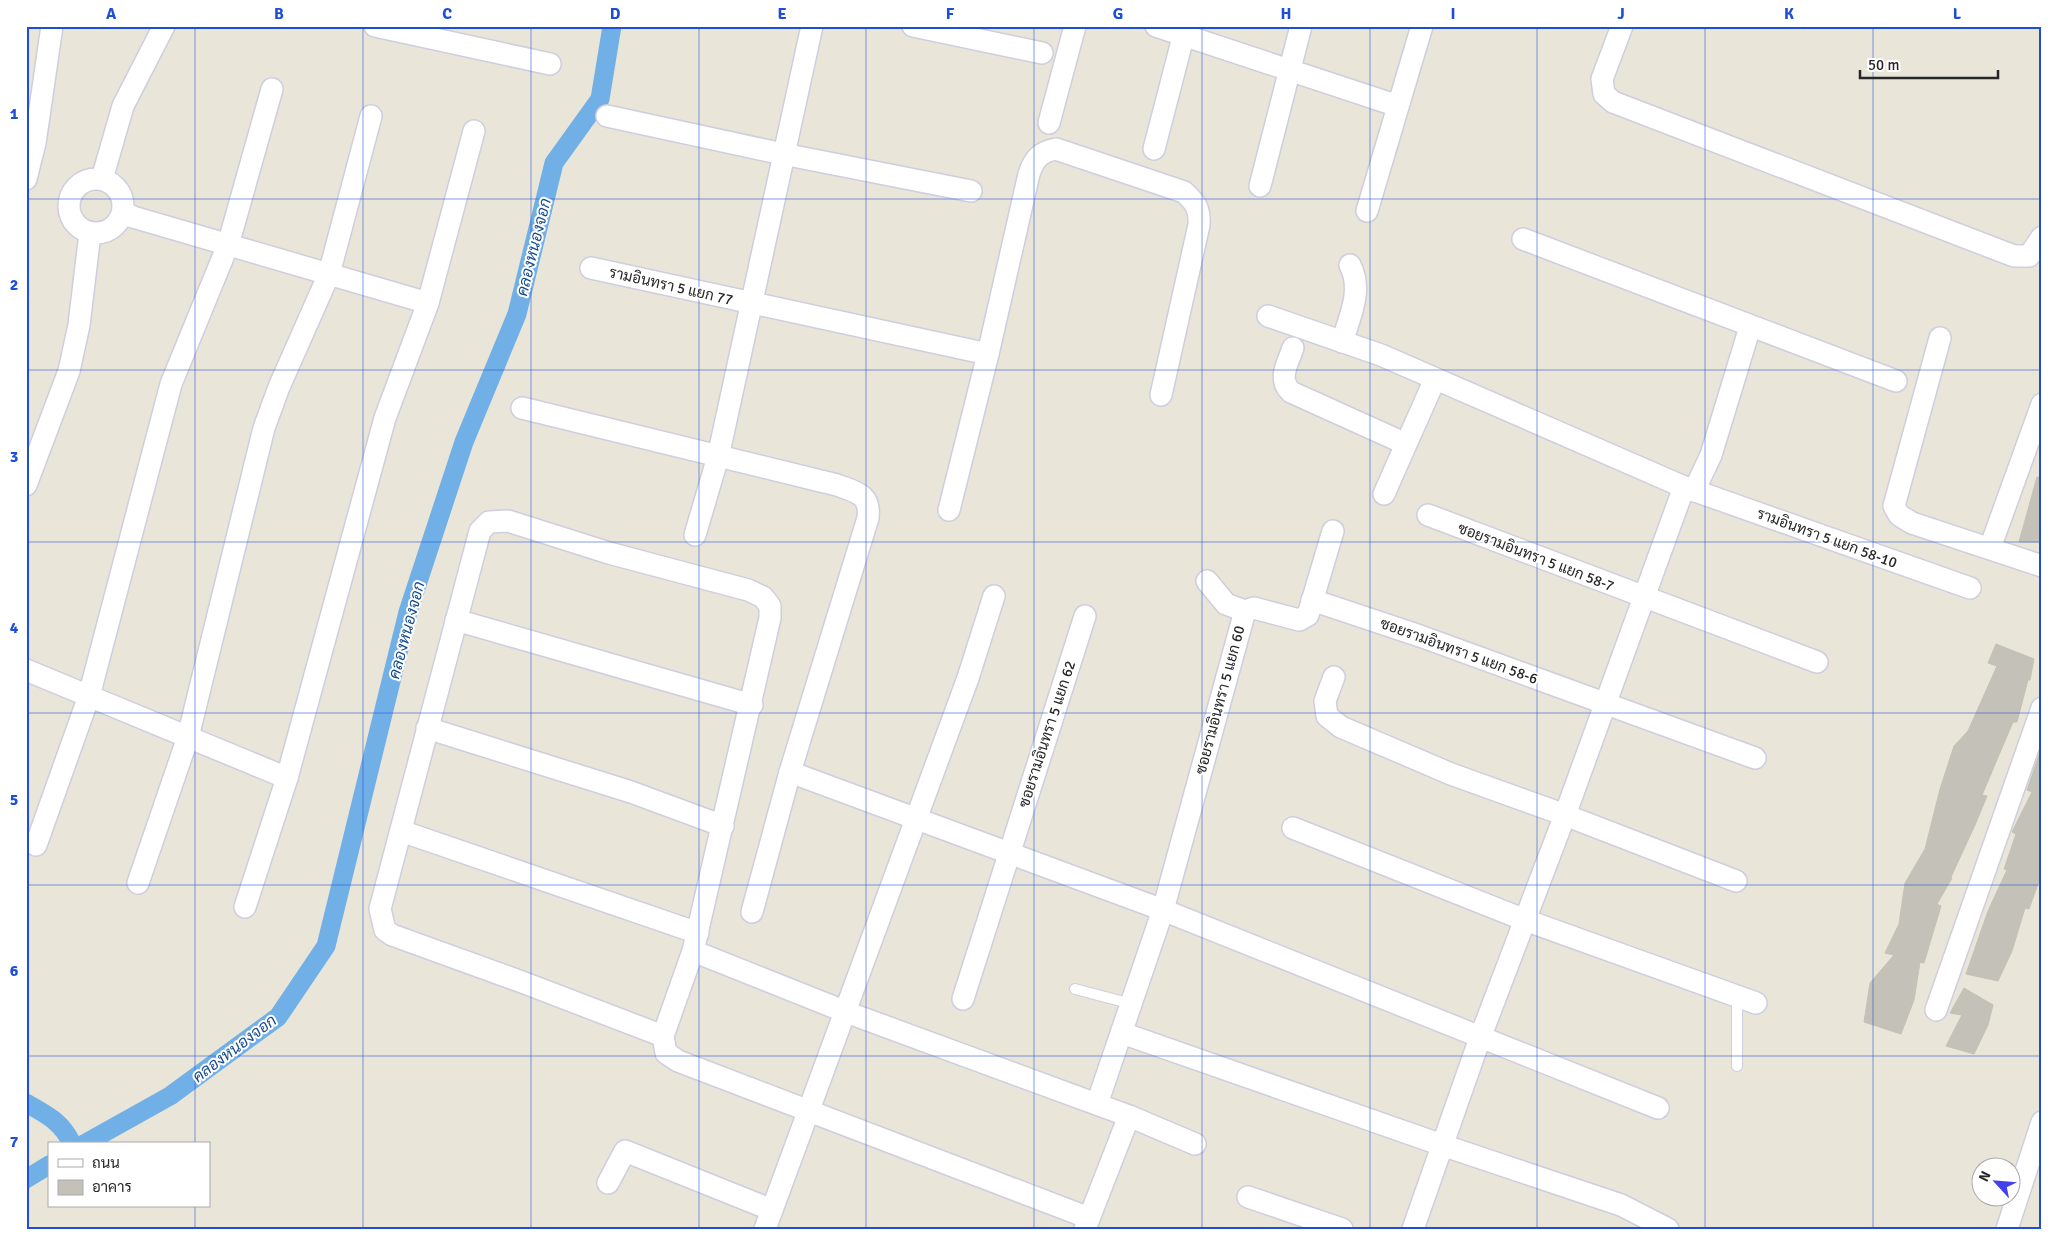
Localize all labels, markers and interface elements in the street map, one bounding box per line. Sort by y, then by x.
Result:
text: A [106,4,117,24]
text: B [274,4,284,24]
text: C [442,4,452,24]
text: D [610,4,621,24]
text: E [777,4,787,24]
text: F [946,4,955,24]
text: G [1113,4,1123,24]
text: H [1281,4,1291,24]
text: I [1450,4,1456,24]
text: J [1617,4,1625,24]
text: K [1784,4,1794,24]
text: L [1953,4,1962,24]
scale bar [1860,48,1998,80]
text: 50 m [1868,56,1899,74]
text: 1 [10,104,19,124]
water label: คลองหนองจอก [512,196,556,298]
street label: รามอินทรา 5 แยก 77 [607,263,735,309]
text: 2 [10,275,18,295]
text: 3 [10,447,18,467]
street label: รามอินทรา 5 แยก 58-10 [1754,504,1900,572]
street label: ซอยรามอินทรา 5 แยก 58-7 [1455,519,1617,595]
water label: คลองหนองจอก [384,579,430,681]
street label: ซอยรามอินทรา 5 แยก 58-6 [1378,614,1540,688]
text: 4 [10,618,19,638]
street label: ซอยรามอินทรา 5 แยก 60 [1191,624,1249,776]
street label: ซอยรามอินทรา 5 แยก 62 [1015,658,1079,810]
text: 5 [10,790,18,810]
text: 6 [10,961,19,981]
water label: คลองหนองจอก [189,1011,281,1087]
text: 7 [10,1132,19,1152]
legend [48,1142,210,1208]
text: ถนน [92,1154,120,1172]
north arrow [1970,1158,2020,1208]
text: N [1975,1168,1995,1185]
text: อาคาร [92,1178,132,1196]

